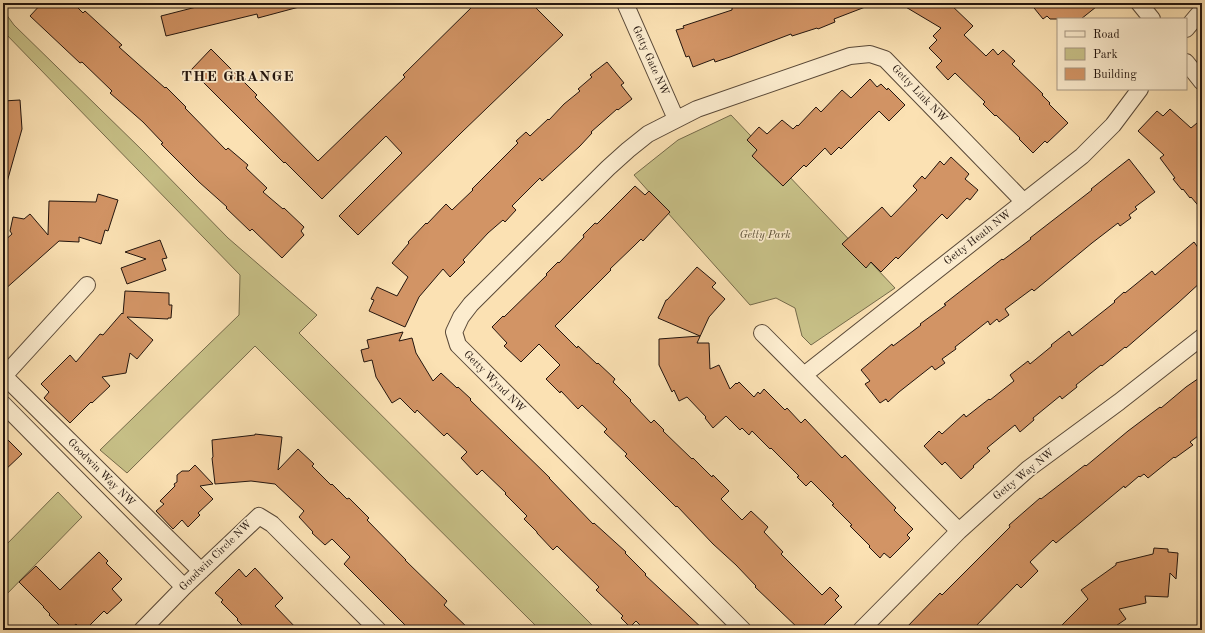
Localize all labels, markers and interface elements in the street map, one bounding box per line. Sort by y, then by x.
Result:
legend [1057,18,1187,90]
street label: Getty Gate NW [630,24,670,98]
text: Road [1093,29,1120,41]
text: Park [1093,49,1118,61]
street label: Getty Link NW [889,63,949,125]
text: Building [1093,69,1137,81]
district label: THE GRANGE [181,70,295,85]
street label: Getty Heath NW [942,208,1014,268]
park label: Getty Park [739,230,791,241]
street label: Getty Wynd NW [461,349,527,415]
street label: Goodwin Way NW [65,437,137,509]
street label: Getty Way NW [991,447,1057,503]
street label: Goodwin Circle NW [178,519,255,593]

